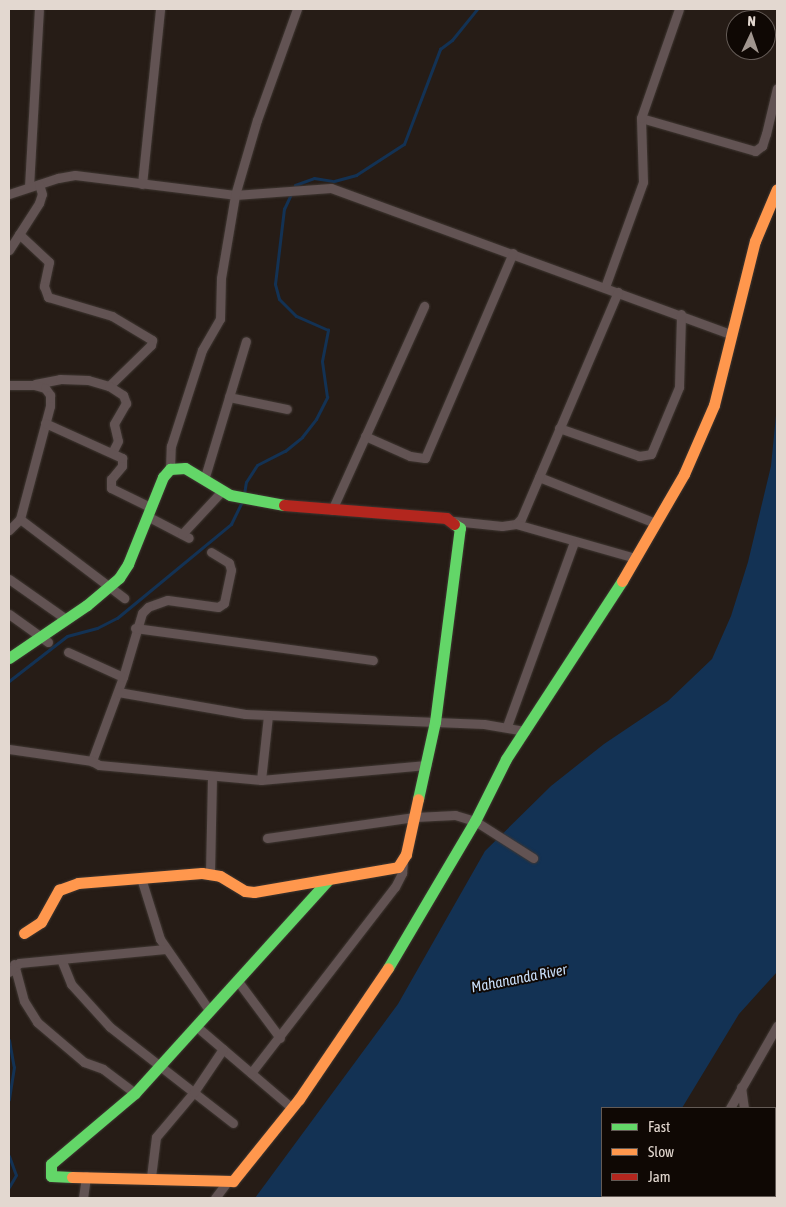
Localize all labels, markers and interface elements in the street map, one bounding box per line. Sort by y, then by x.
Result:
north arrow [726,10,776,60]
text: N [747,13,756,29]
water label: Mahananda River [470,960,568,996]
legend [601,1107,776,1197]
text: Fast [648,1118,670,1135]
text: Slow [648,1143,674,1160]
text: Jam [648,1168,671,1185]

